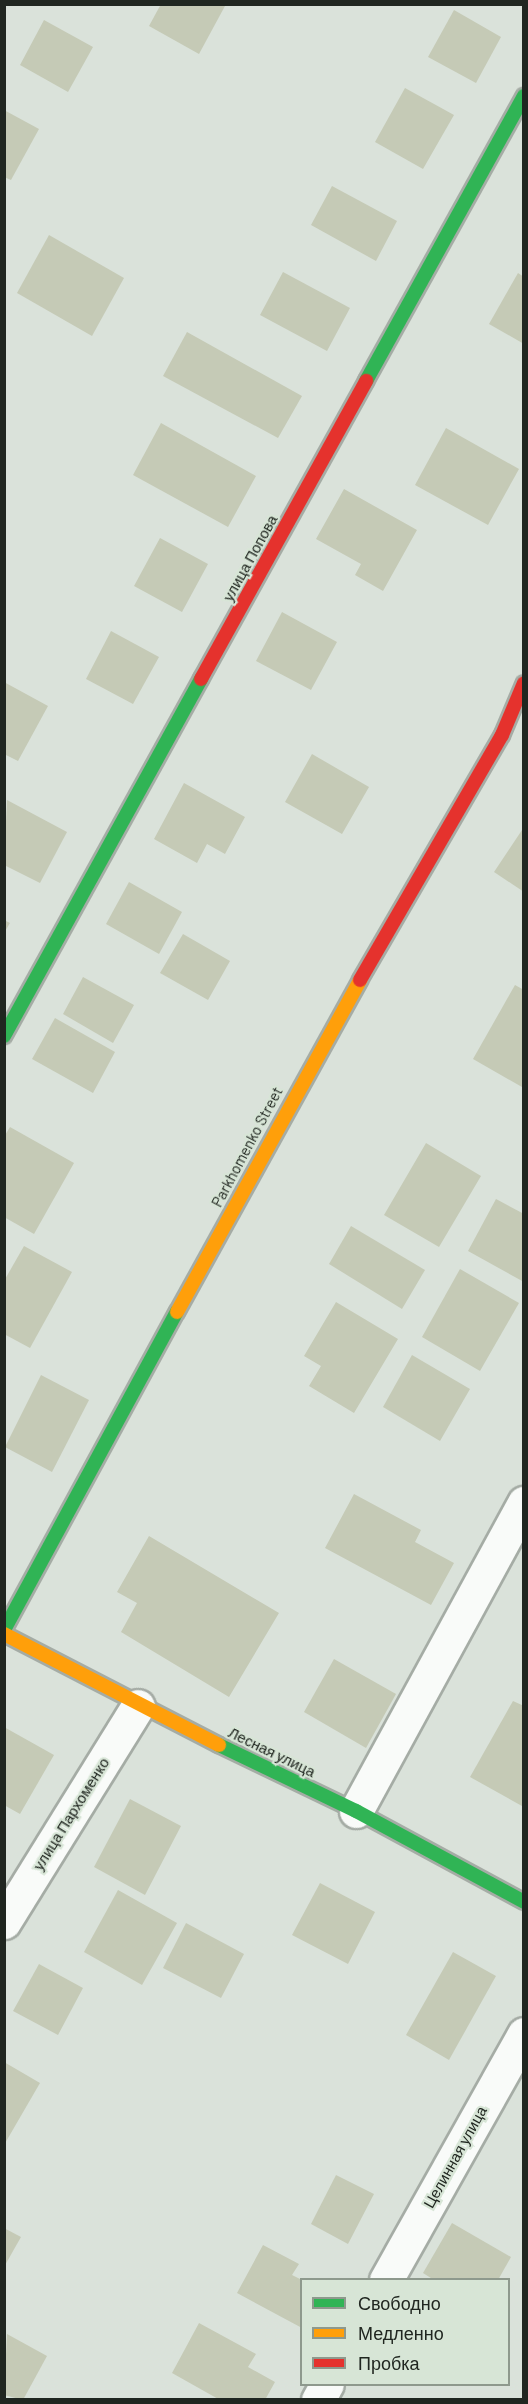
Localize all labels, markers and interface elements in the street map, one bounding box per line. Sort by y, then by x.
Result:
street label: улица Попова [219,512,281,604]
street label: Parkhomenko Street [208,1084,286,1210]
street label: Лесная улица [226,1723,318,1781]
street label: улица Пархоменко [29,1754,113,1874]
street label: Целинная улица [420,2103,490,2211]
legend [300,2278,510,2386]
text: Свободно [358,2292,441,2314]
text: Медленно [358,2322,444,2344]
text: Пробка [358,2352,420,2374]

